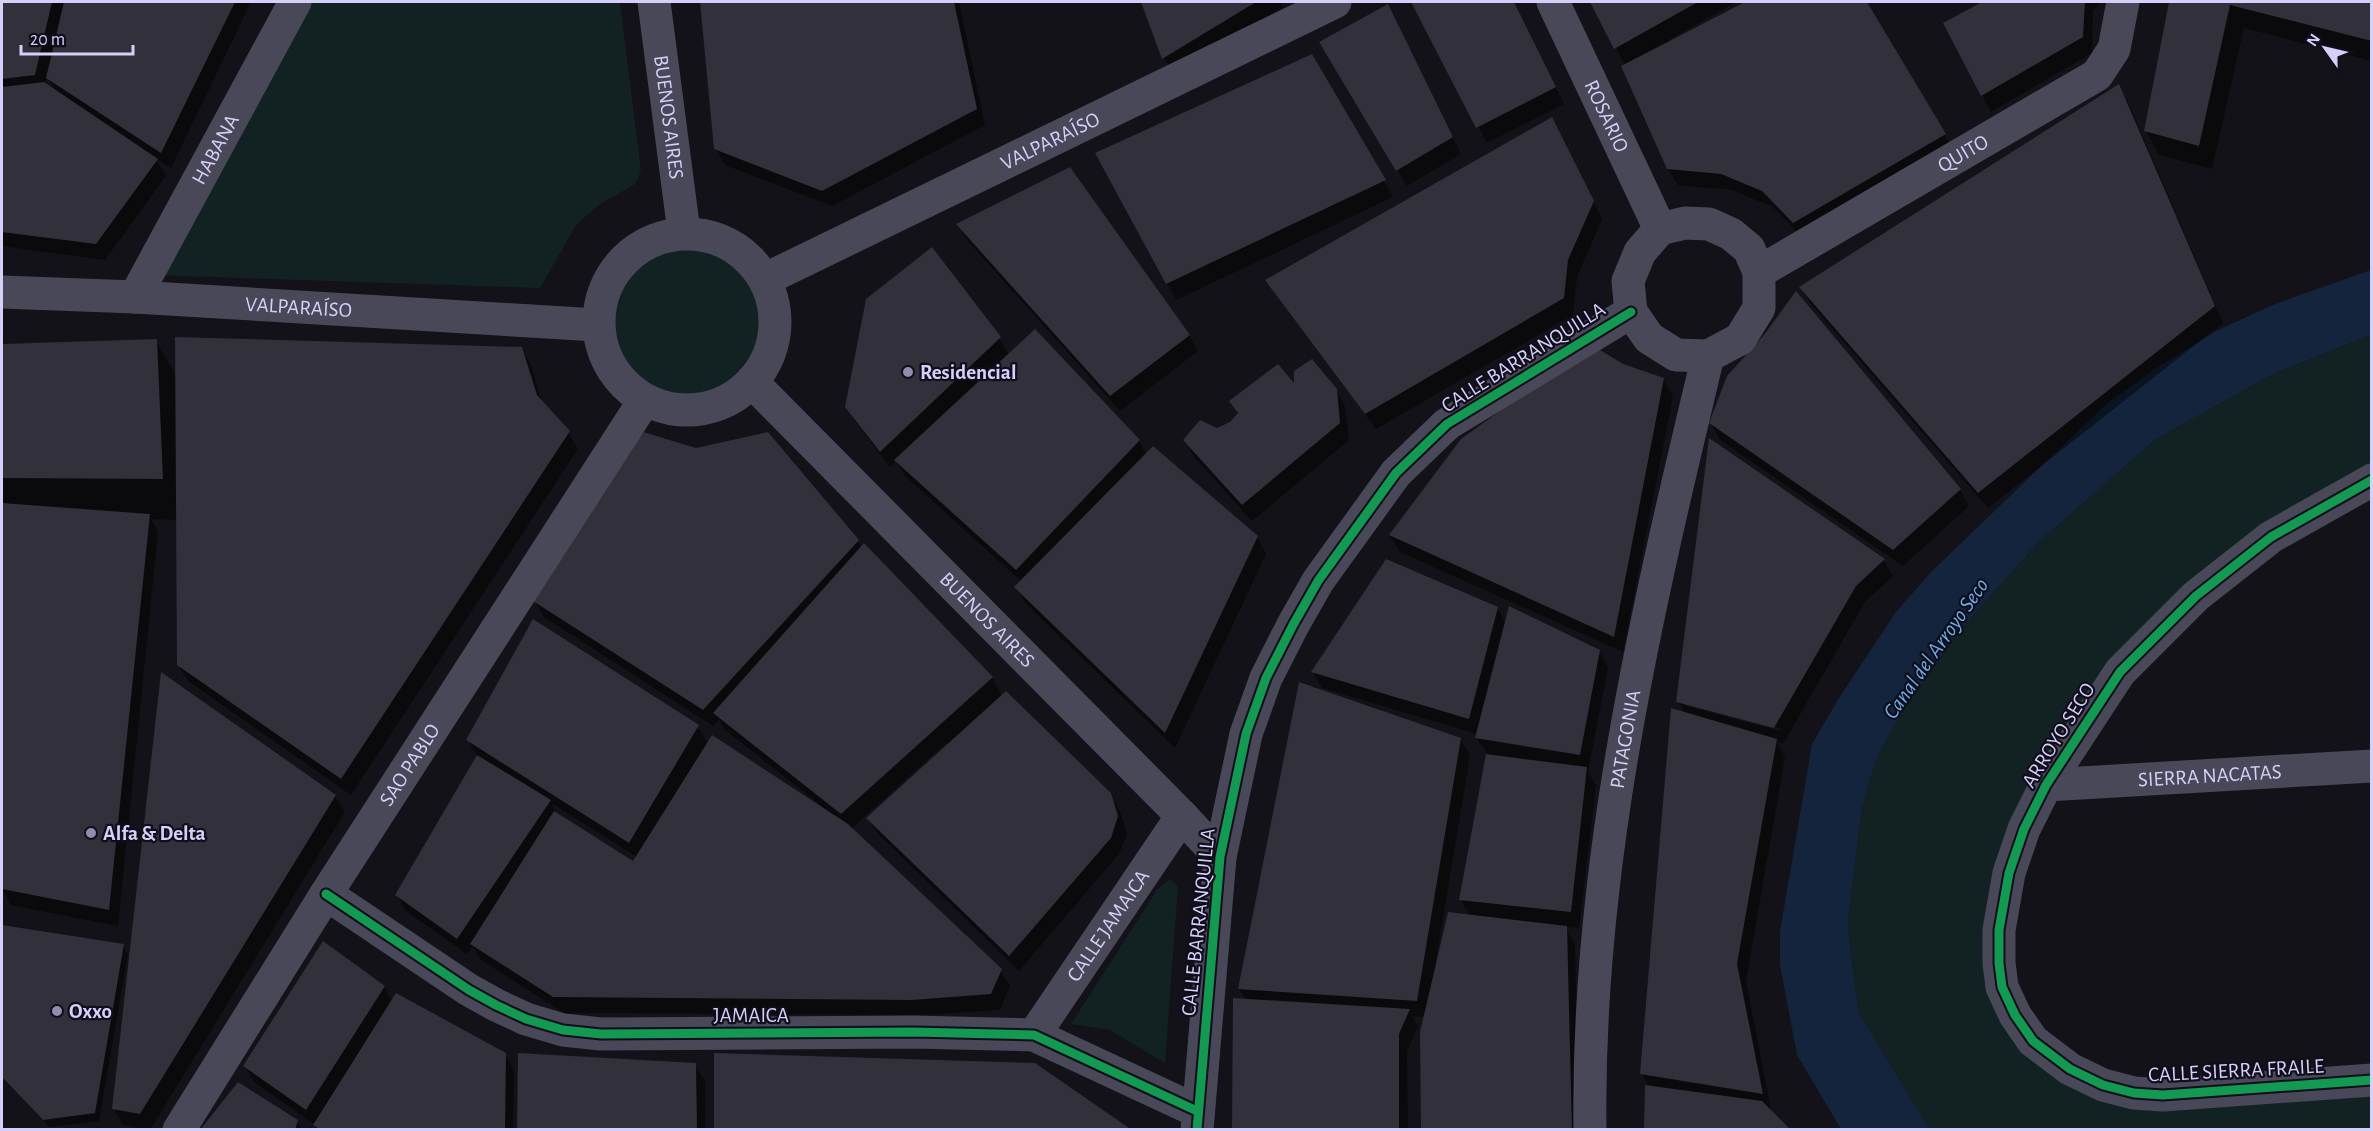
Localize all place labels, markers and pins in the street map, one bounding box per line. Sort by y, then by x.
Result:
place label: Residencial [920,362,1016,383]
marker: Residencial [901,365,915,379]
place label: Alfa & Delta [103,823,206,844]
marker: Alfa & Delta [84,826,98,840]
place label: Oxxo [69,1001,112,1022]
marker: Oxxo [50,1004,64,1018]

